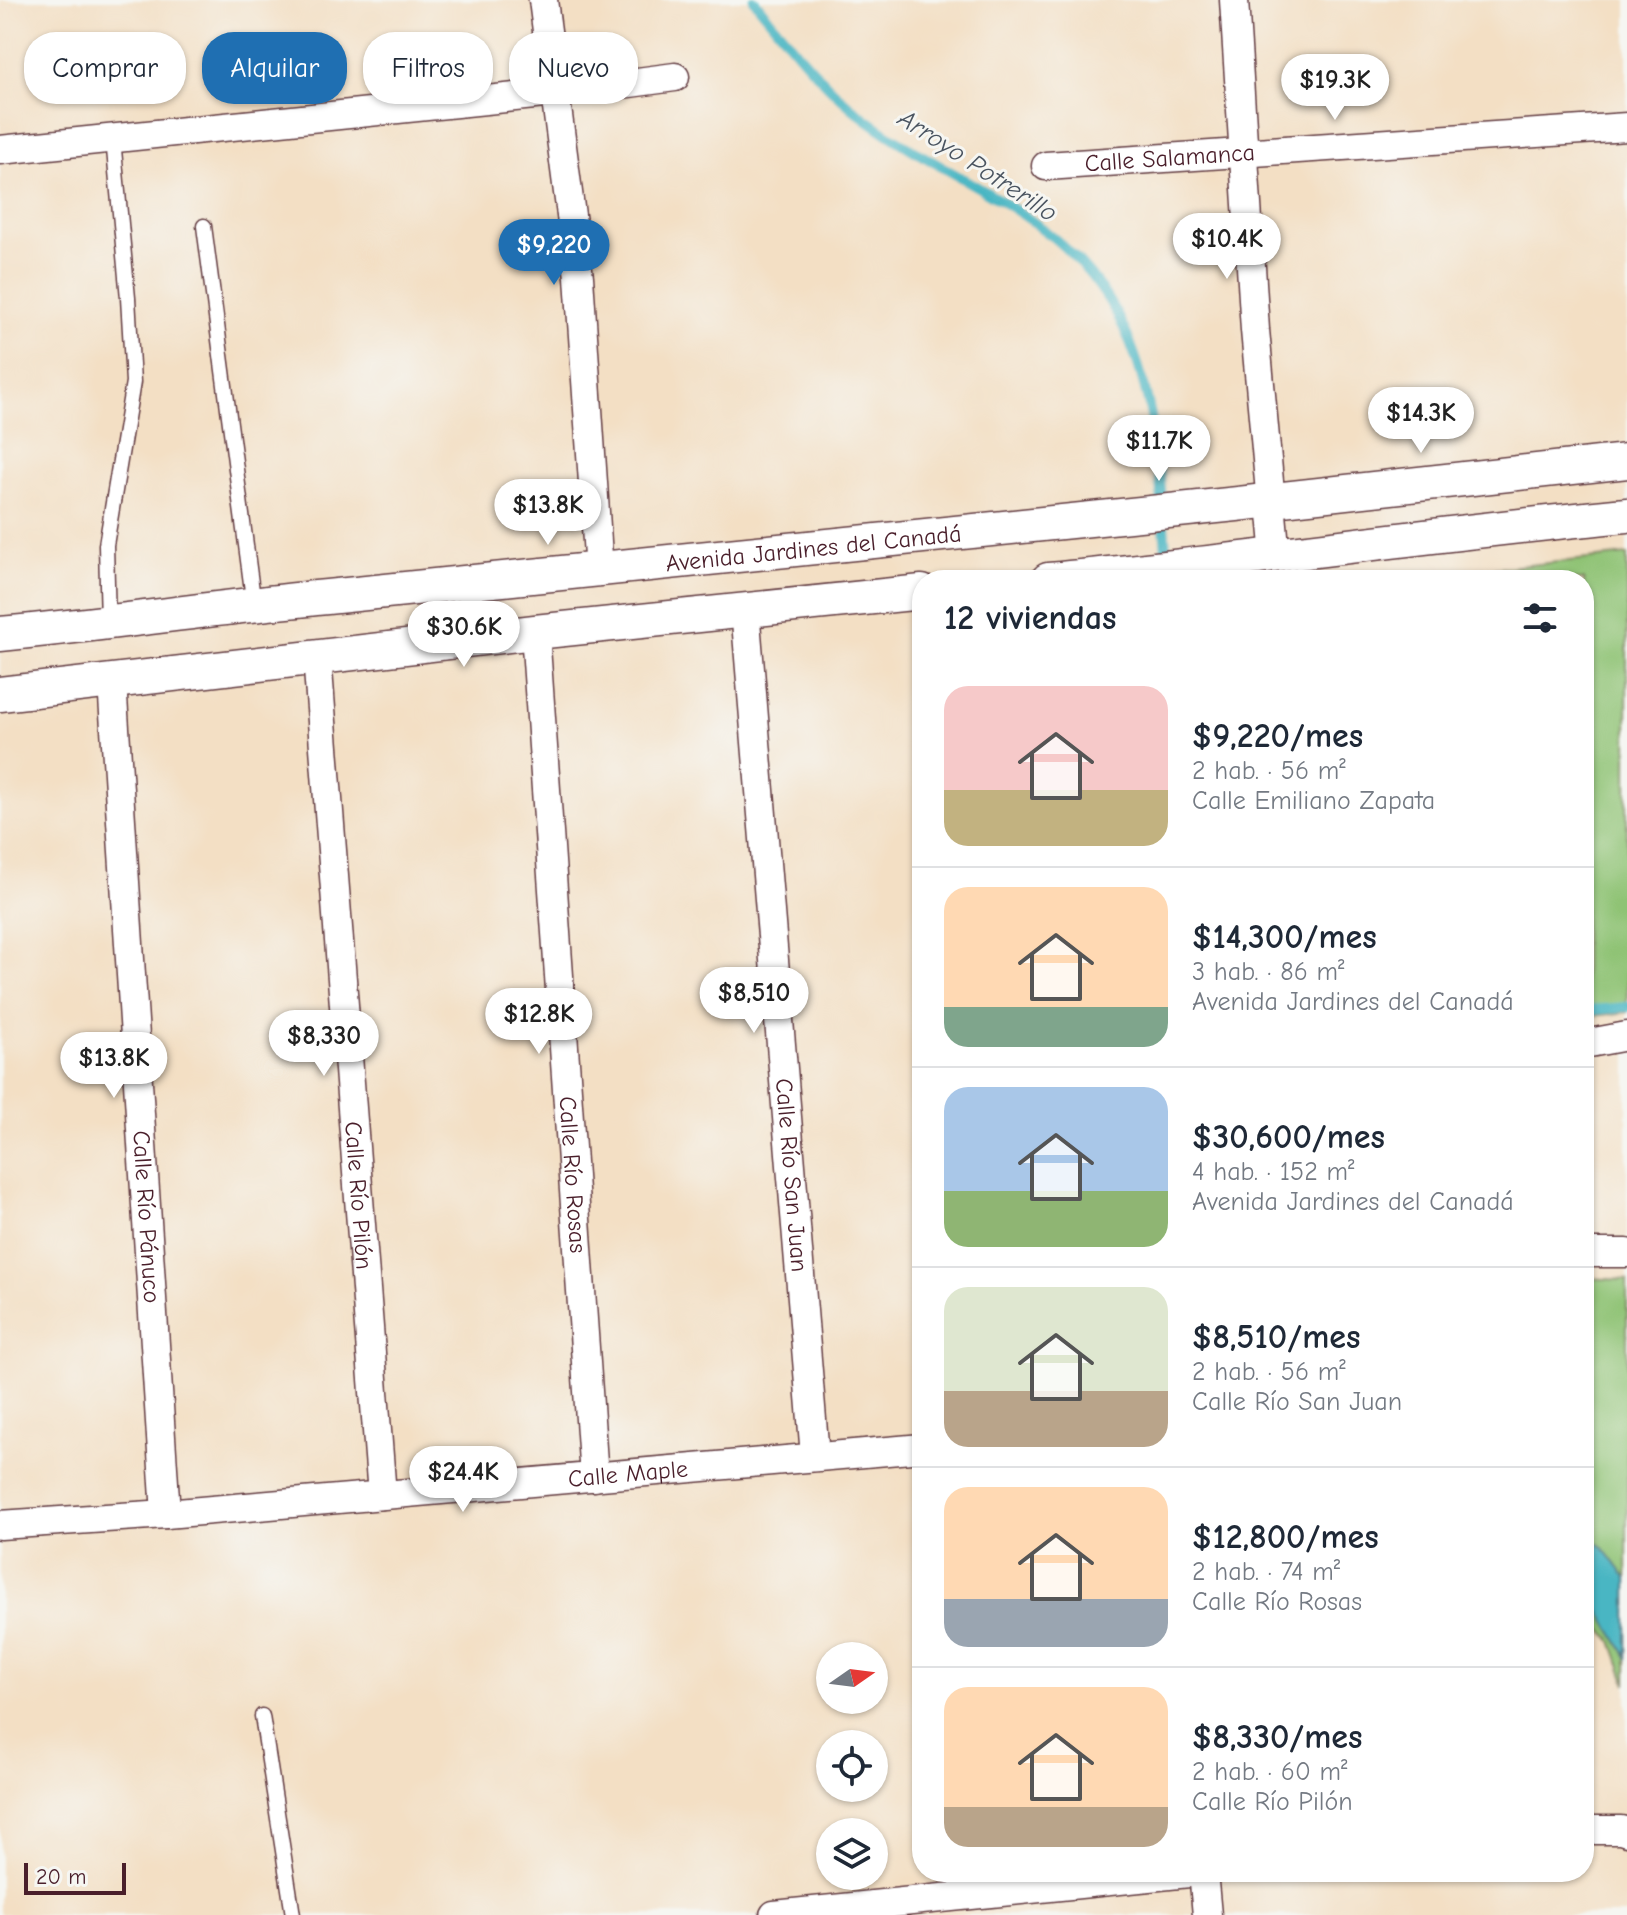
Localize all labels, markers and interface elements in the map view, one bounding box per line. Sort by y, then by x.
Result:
chip: Comprar [24,32,186,104]
chip: Alquilar [202,32,347,104]
chip: Filtros [363,32,493,104]
chip: Nuevo [509,32,638,104]
pin: $19.3K [1270,54,1400,122]
text: $19.3K [1299,65,1371,95]
water label: Arroyo Potrerillo [892,103,1062,228]
street label: Calle Salamanca [1084,138,1256,177]
pin: $10.4K [1162,213,1292,281]
pin: $9,220 [489,219,619,287]
text: $10.4K [1191,224,1263,254]
text: $9,220 [517,230,591,260]
pin: $14.3K [1356,387,1486,455]
text: $14.3K [1386,398,1456,428]
pin: $11.7K [1094,415,1224,483]
text: $11.7K [1125,426,1193,456]
pin: $13.8K [483,479,613,547]
text: $13.8K [512,490,584,520]
street label: Avenida Jardines del Canadá [664,519,963,577]
icon: filters [1518,596,1562,640]
text: 12 viviendas [944,598,1116,638]
pin: $30.6K [399,601,529,669]
text: $30.6K [426,612,502,642]
text: $9,220/mes [1192,716,1363,756]
icon: home [1008,718,1104,814]
text: 2 hab. · 56 m² [1192,756,1346,786]
text: Calle Emiliano Zapata [1192,786,1435,816]
text: $14,300/mes [1192,917,1377,957]
icon: home [1008,919,1104,1015]
text: 3 hab. · 86 m² [1192,957,1345,987]
pin: $8,510 [689,967,819,1035]
text: $8,510 [718,978,790,1008]
text: Avenida Jardines del Canadá [1192,987,1514,1017]
pin: $12.8K [474,988,604,1056]
text: $12.8K [503,999,575,1029]
pin: $8,330 [259,1010,389,1078]
text: $8,330 [287,1021,361,1051]
pin: $13.8K [49,1032,179,1100]
text: $13.8K [78,1043,150,1073]
street label: Calle Río San Juan [770,1077,814,1273]
street label: Calle Río Rosas [553,1095,592,1254]
text: $30,600/mes [1192,1117,1385,1157]
icon: home [1008,1119,1104,1215]
street label: Calle Río Pilón [339,1120,378,1270]
street label: Calle Río Pánuco [127,1130,166,1304]
text: 4 hab. · 152 m² [1192,1157,1354,1187]
text: Avenida Jardines del Canadá [1192,1187,1514,1217]
text: $8,510/mes [1192,1317,1360,1357]
icon: home [1008,1319,1104,1415]
text: 2 hab. · 56 m² [1192,1357,1346,1387]
text: Calle Río San Juan [1192,1387,1402,1417]
pin: $24.4K [398,1446,528,1514]
street label: Calle Maple [567,1454,689,1493]
text: $24.4K [427,1457,499,1487]
text: $12,800/mes [1192,1517,1379,1557]
icon: home [1008,1519,1104,1615]
text: 2 hab. · 74 m² [1192,1557,1340,1587]
text: Calle Río Rosas [1192,1587,1362,1617]
north arrow [816,1642,888,1714]
map controls [816,1642,888,1890]
text: $8,330/mes [1192,1717,1362,1757]
icon: home [1008,1719,1104,1815]
button: locate [816,1730,888,1802]
text: 2 hab. · 60 m² [1192,1757,1347,1787]
text: Calle Río Pilón [1192,1787,1353,1817]
button: layers [816,1818,888,1890]
scale bar [24,1859,126,1895]
text: 20 m [36,1864,86,1890]

